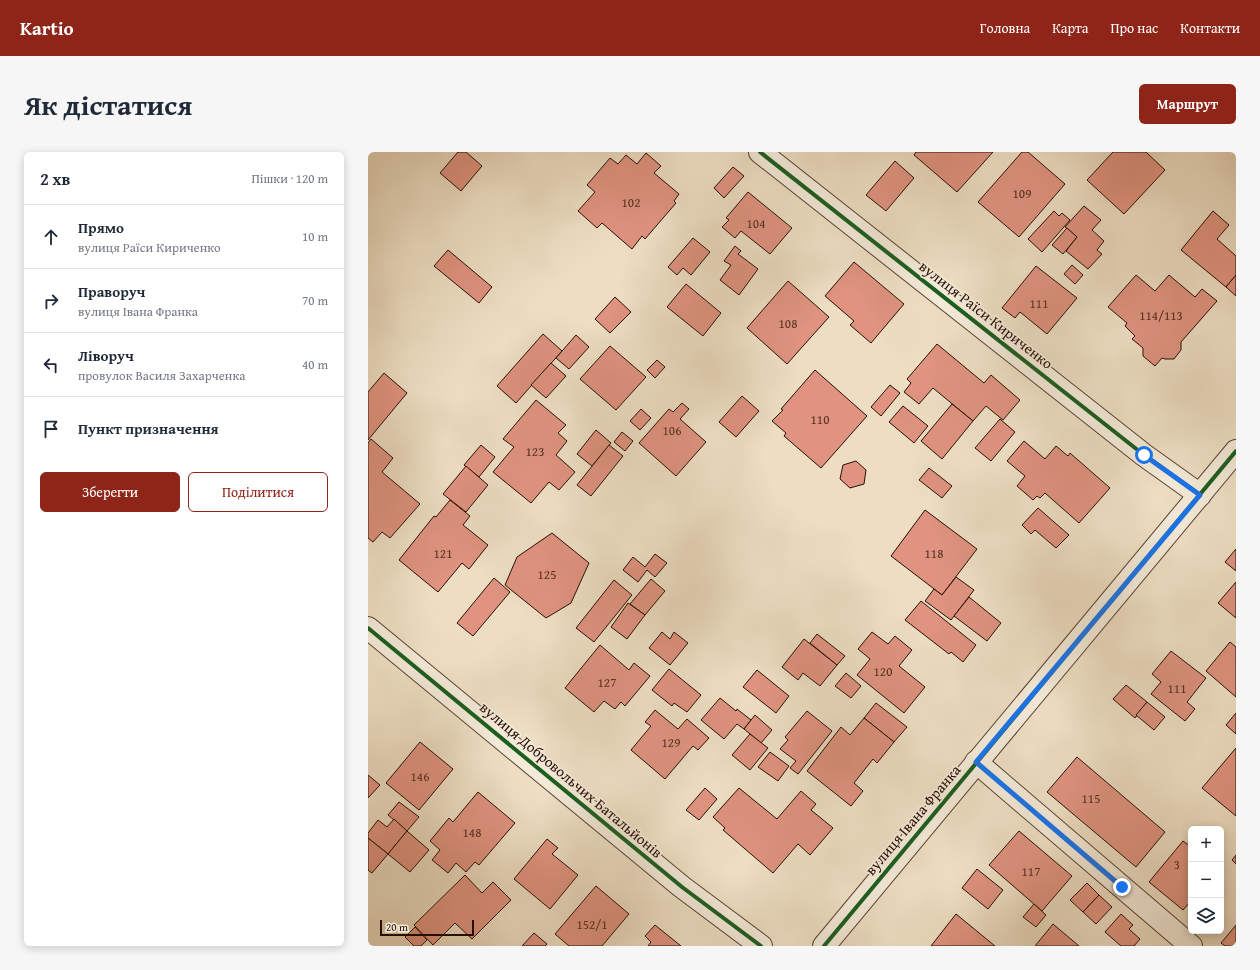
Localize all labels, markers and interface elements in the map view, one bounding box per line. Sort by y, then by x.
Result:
text: Kartio [20,14,74,42]
text: Головна [980,18,1030,38]
text: Карта [1052,18,1088,38]
text: Про нас [1110,18,1158,38]
text: Контакти [1180,18,1240,38]
text: Як дістатися [24,84,192,125]
button: Маршрут [1139,84,1236,124]
text: 2 хв [40,166,70,191]
text: Пішки · 120 m [251,169,328,188]
house number: 109 [1013,184,1031,203]
house number: 102 [622,193,640,212]
house number: 104 [747,214,765,233]
text: Прямо [78,217,124,238]
icon: ahead [40,226,62,248]
text: 10 m [302,227,328,246]
text: вулиця Раїси Кириченко [78,238,221,257]
street label: вулиця Раїси Кириченко [915,256,1058,374]
text: Праворуч [78,281,145,302]
icon: right [40,290,62,312]
text: 70 m [302,291,328,310]
house number: 111 [1030,294,1048,313]
text: вулиця Івана Франка [78,302,198,321]
house number: 114/113 [1139,306,1183,325]
house number: 108 [779,314,797,333]
text: Ліворуч [78,345,134,366]
icon: left [40,354,62,376]
text: 40 m [302,355,328,374]
text: провулок Василя Захарченка [78,366,245,385]
house number: 110 [811,410,829,429]
icon: arrive [40,418,62,440]
text: Пункт призначення [78,418,219,439]
house number: 106 [663,421,681,440]
house number: 123 [526,442,544,461]
route start [1135,446,1153,464]
button: Зберегти [40,472,180,512]
button: Поділитися [188,472,328,512]
house number: 121 [434,544,452,563]
house number: 118 [925,544,943,563]
house number: 125 [538,565,556,584]
house number: 120 [874,662,892,681]
house number: 127 [598,673,616,692]
house number: 111 [1168,679,1186,698]
street label: вулиця Добровольчих Батальйонів [475,697,667,862]
house number: 129 [662,733,680,752]
street label: вулиця Івана Франка [860,759,966,879]
house number: 146 [411,767,429,786]
house number: 115 [1082,789,1100,808]
house number: 148 [463,823,481,842]
map controls [1188,826,1224,934]
button: + [1188,826,1224,862]
house number: 3 [1174,855,1180,874]
house number: 117 [1022,862,1040,881]
button: − [1188,862,1224,898]
route end [1113,878,1131,896]
button: layers [1188,898,1224,934]
house number: 152/1 [576,915,608,934]
scale bar [380,918,474,937]
text: 20 m [386,919,408,935]

